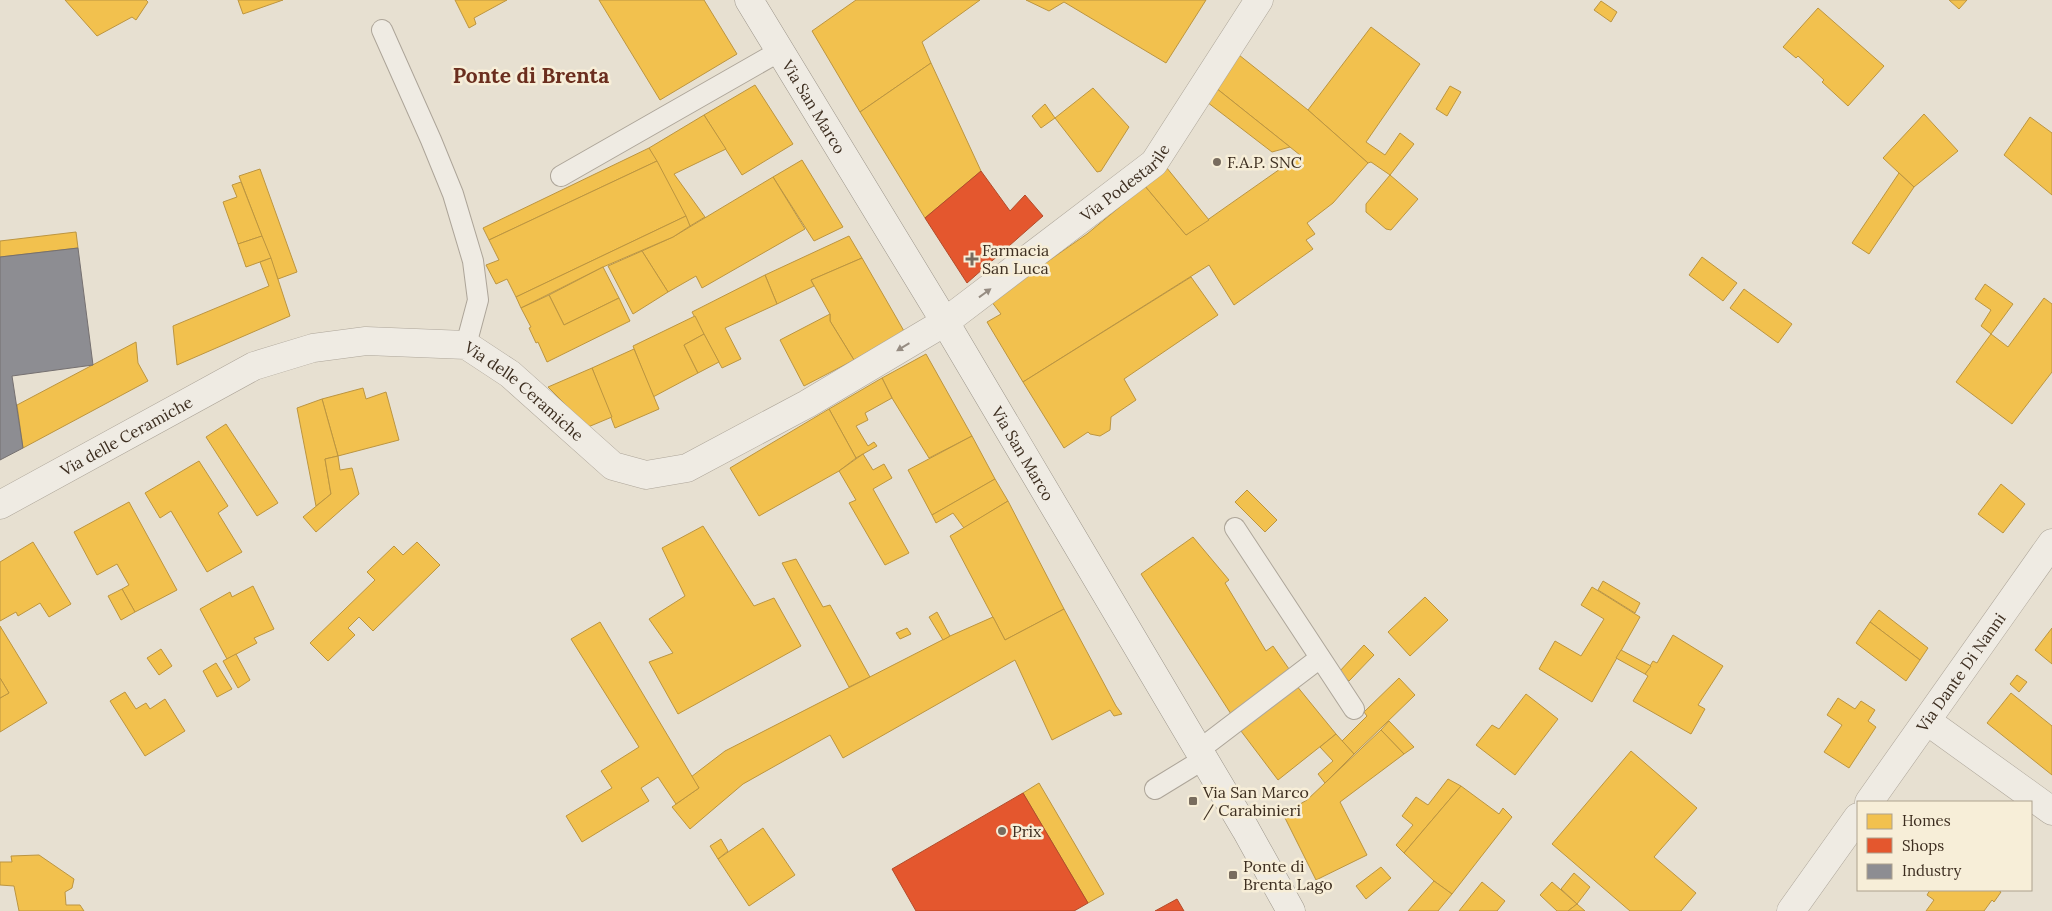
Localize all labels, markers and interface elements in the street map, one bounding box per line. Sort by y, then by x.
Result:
street label: Via San Marco [777,55,850,157]
district label: Ponte di Brenta [453,62,609,89]
street label: Via Podestarile [1076,140,1174,226]
place label: F.A.P. SNC [1227,152,1302,172]
marker: F.A.P. SNC [1211,156,1223,168]
place label: Farmacia San Luca [982,240,1049,278]
marker: Farmacia San Luca [966,253,978,265]
one-way arrow [978,288,991,298]
street label: Via delle Ceramiche [460,336,588,445]
one-way arrow [897,342,910,351]
street label: Via delle Ceramiche [56,392,196,481]
street label: Via San Marco [987,402,1059,504]
street label: Via Dante Di Nanni [1911,609,2010,736]
place label: Via San Marco / Carabinieri [1202,782,1309,821]
marker: Via San Marco / Carabinieri [1187,795,1199,807]
legend [1857,801,2032,891]
text: Homes [1902,811,1951,830]
place label: Prix [1012,821,1042,841]
marker: Prix [996,825,1008,837]
text: Shops [1902,836,1944,855]
place label: Ponte di Brenta Lago [1243,856,1333,894]
text: Industry [1902,861,1961,880]
marker: Ponte di Brenta Lago [1227,869,1239,881]

